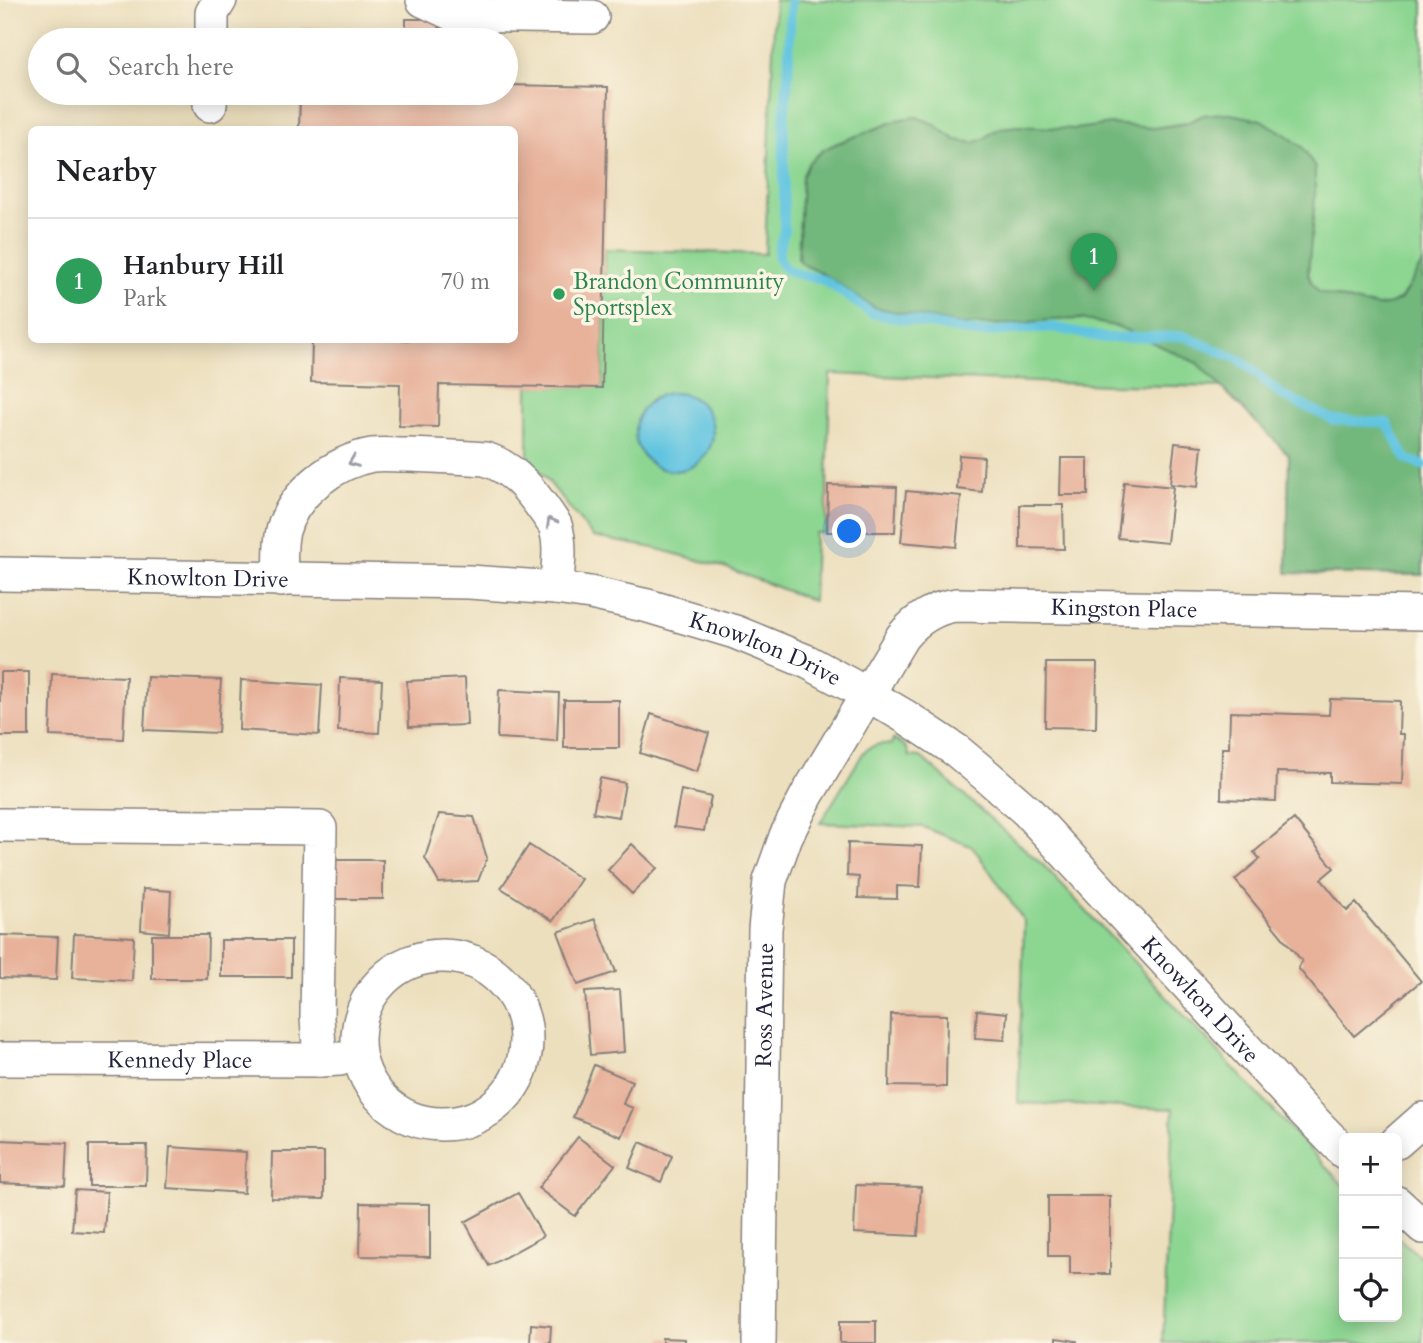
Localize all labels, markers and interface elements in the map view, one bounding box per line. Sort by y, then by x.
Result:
search box [28,28,518,105]
icon: search [52,48,90,86]
text: Search here [108,49,234,84]
text: Nearby [56,151,157,192]
pin: 1 [1071,233,1117,291]
text: Hanbury Hill [123,248,284,283]
text: 1 [73,266,85,297]
text: 70 m [441,266,490,297]
place label: Brandon Community Sportsplex [573,266,784,323]
text: Park [123,283,167,314]
marker: Brandon Community Sportsplex [551,286,567,302]
one-way arrow [347,454,359,468]
your location [832,514,866,548]
one-way arrow [546,516,559,529]
street label: Knowlton Drive [127,561,289,594]
street label: Kingston Place [1051,591,1198,625]
street label: Knowlton Drive [686,604,847,693]
street label: Knowlton Drive [1135,929,1267,1069]
street label: Ross Avenue [747,943,780,1068]
street label: Kennedy Place [107,1044,253,1075]
map controls [1339,1133,1402,1322]
button: + [1339,1133,1402,1196]
button: − [1339,1196,1402,1259]
button: locate [1339,1259,1402,1322]

